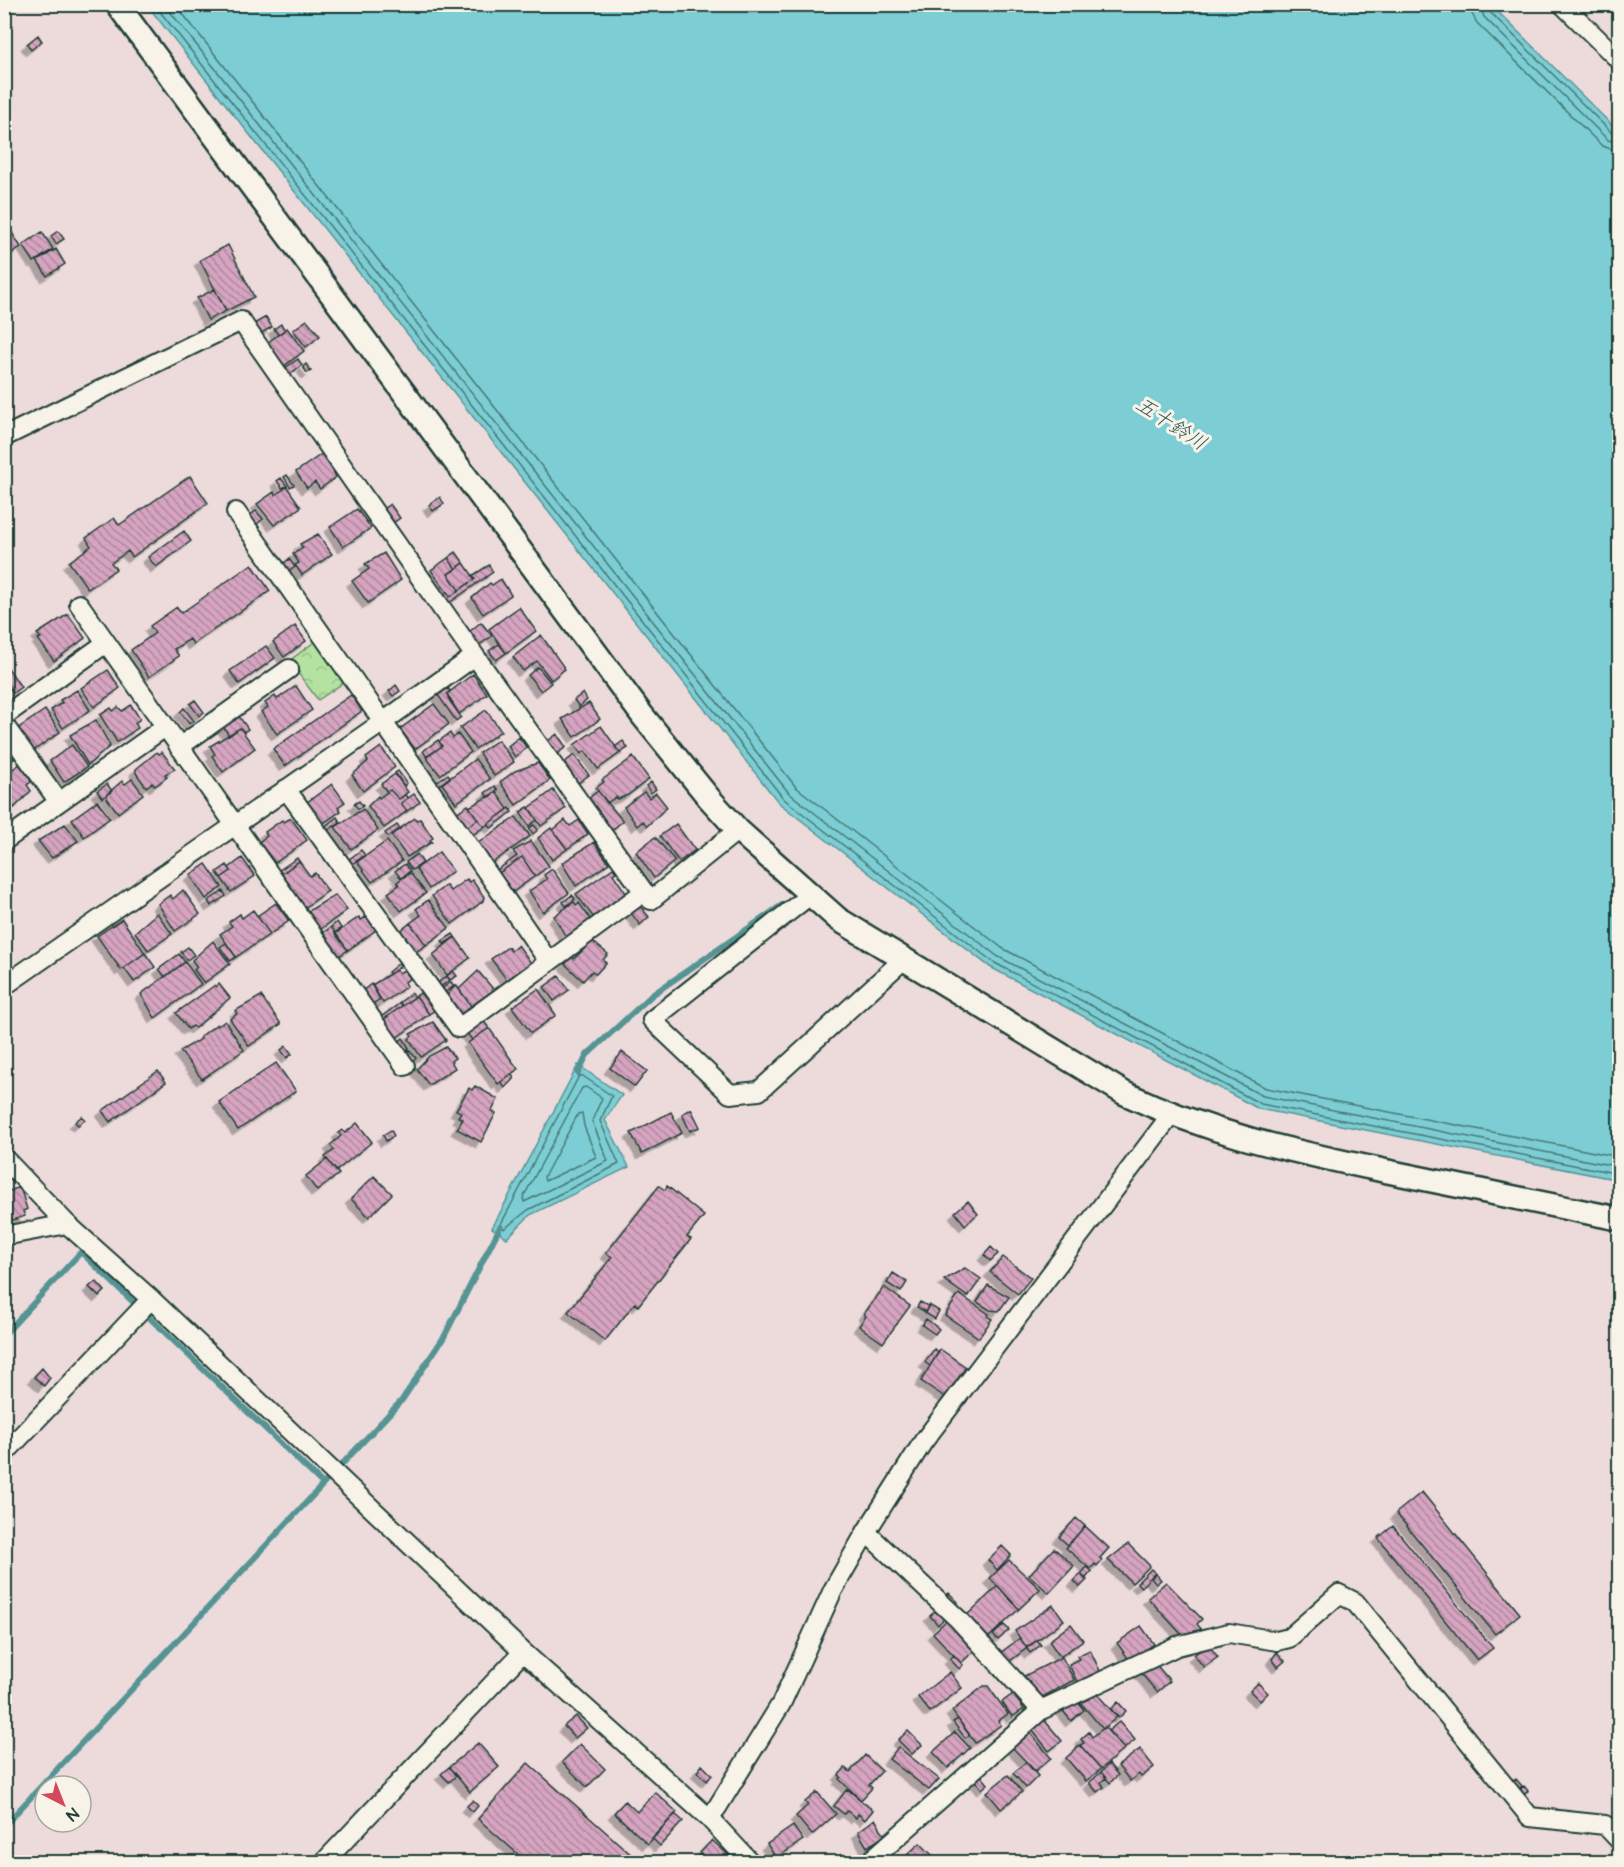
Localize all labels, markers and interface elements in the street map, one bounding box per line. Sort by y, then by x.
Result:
water label: 五十鈴川 [1130,390,1212,458]
north arrow [33,1774,93,1834]
text: N [61,1803,83,1826]

